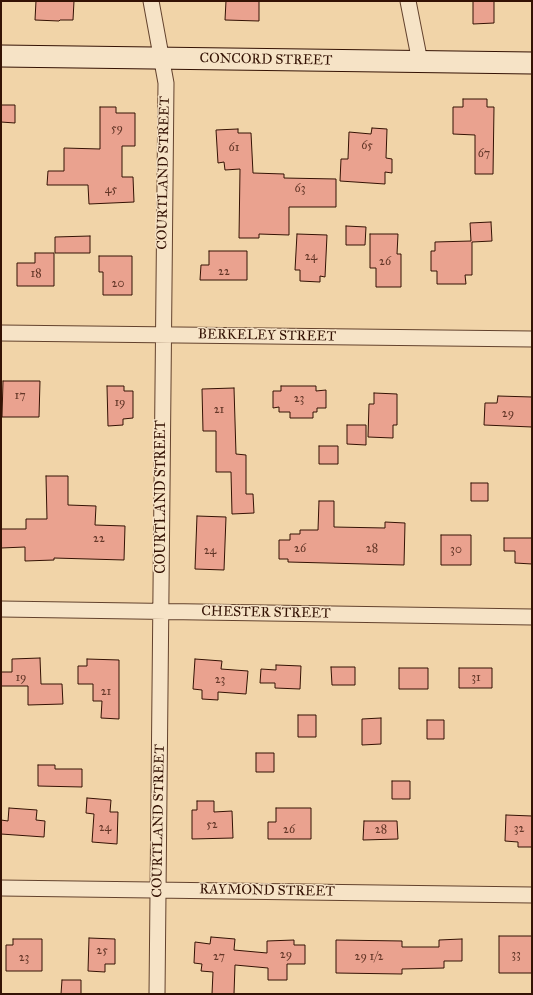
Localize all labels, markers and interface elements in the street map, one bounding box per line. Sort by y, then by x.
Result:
street label: CONCORD STREET [199,50,333,70]
street label: COURTLAND STREET [154,96,174,250]
house number: 59 [111,122,123,136]
house number: 65 [361,139,373,153]
house number: 61 [229,141,239,155]
house number: 67 [478,147,490,161]
house number: 63 [295,182,305,196]
house number: 45 [105,183,117,197]
house number: 24 [305,250,317,264]
house number: 26 [379,255,391,269]
house number: 22 [218,265,230,279]
house number: 18 [30,267,42,281]
house number: 20 [112,277,124,291]
street label: BERKELEY STREET [198,326,336,346]
house number: 17 [14,389,26,403]
house number: 23 [294,392,304,406]
house number: 19 [114,396,126,410]
house number: 21 [214,403,224,417]
house number: 29 [502,407,514,421]
street label: COURTLAND STREET [154,420,170,574]
house number: 22 [93,532,105,546]
house number: 26 [294,542,306,556]
house number: 28 [366,542,378,556]
house number: 30 [450,543,462,557]
house number: 24 [204,544,216,558]
street label: CHESTER STREET [201,603,331,623]
house number: 19 [15,671,27,685]
house number: 31 [471,671,481,685]
house number: 23 [215,673,225,687]
house number: 21 [101,685,111,699]
street label: COURTLAND STREET [149,744,169,898]
house number: 52 [206,818,218,832]
house number: 24 [99,821,111,835]
house number: 32 [514,822,524,836]
house number: 26 [283,823,295,837]
house number: 28 [375,823,387,837]
street label: RAYMOND STREET [199,881,335,901]
house number: 25 [96,944,108,958]
house number: 29 [280,948,292,962]
house number: 33 [511,948,521,962]
house number: 27 [213,950,225,964]
house number: 29 1/2 [355,950,383,964]
house number: 23 [19,951,29,965]

